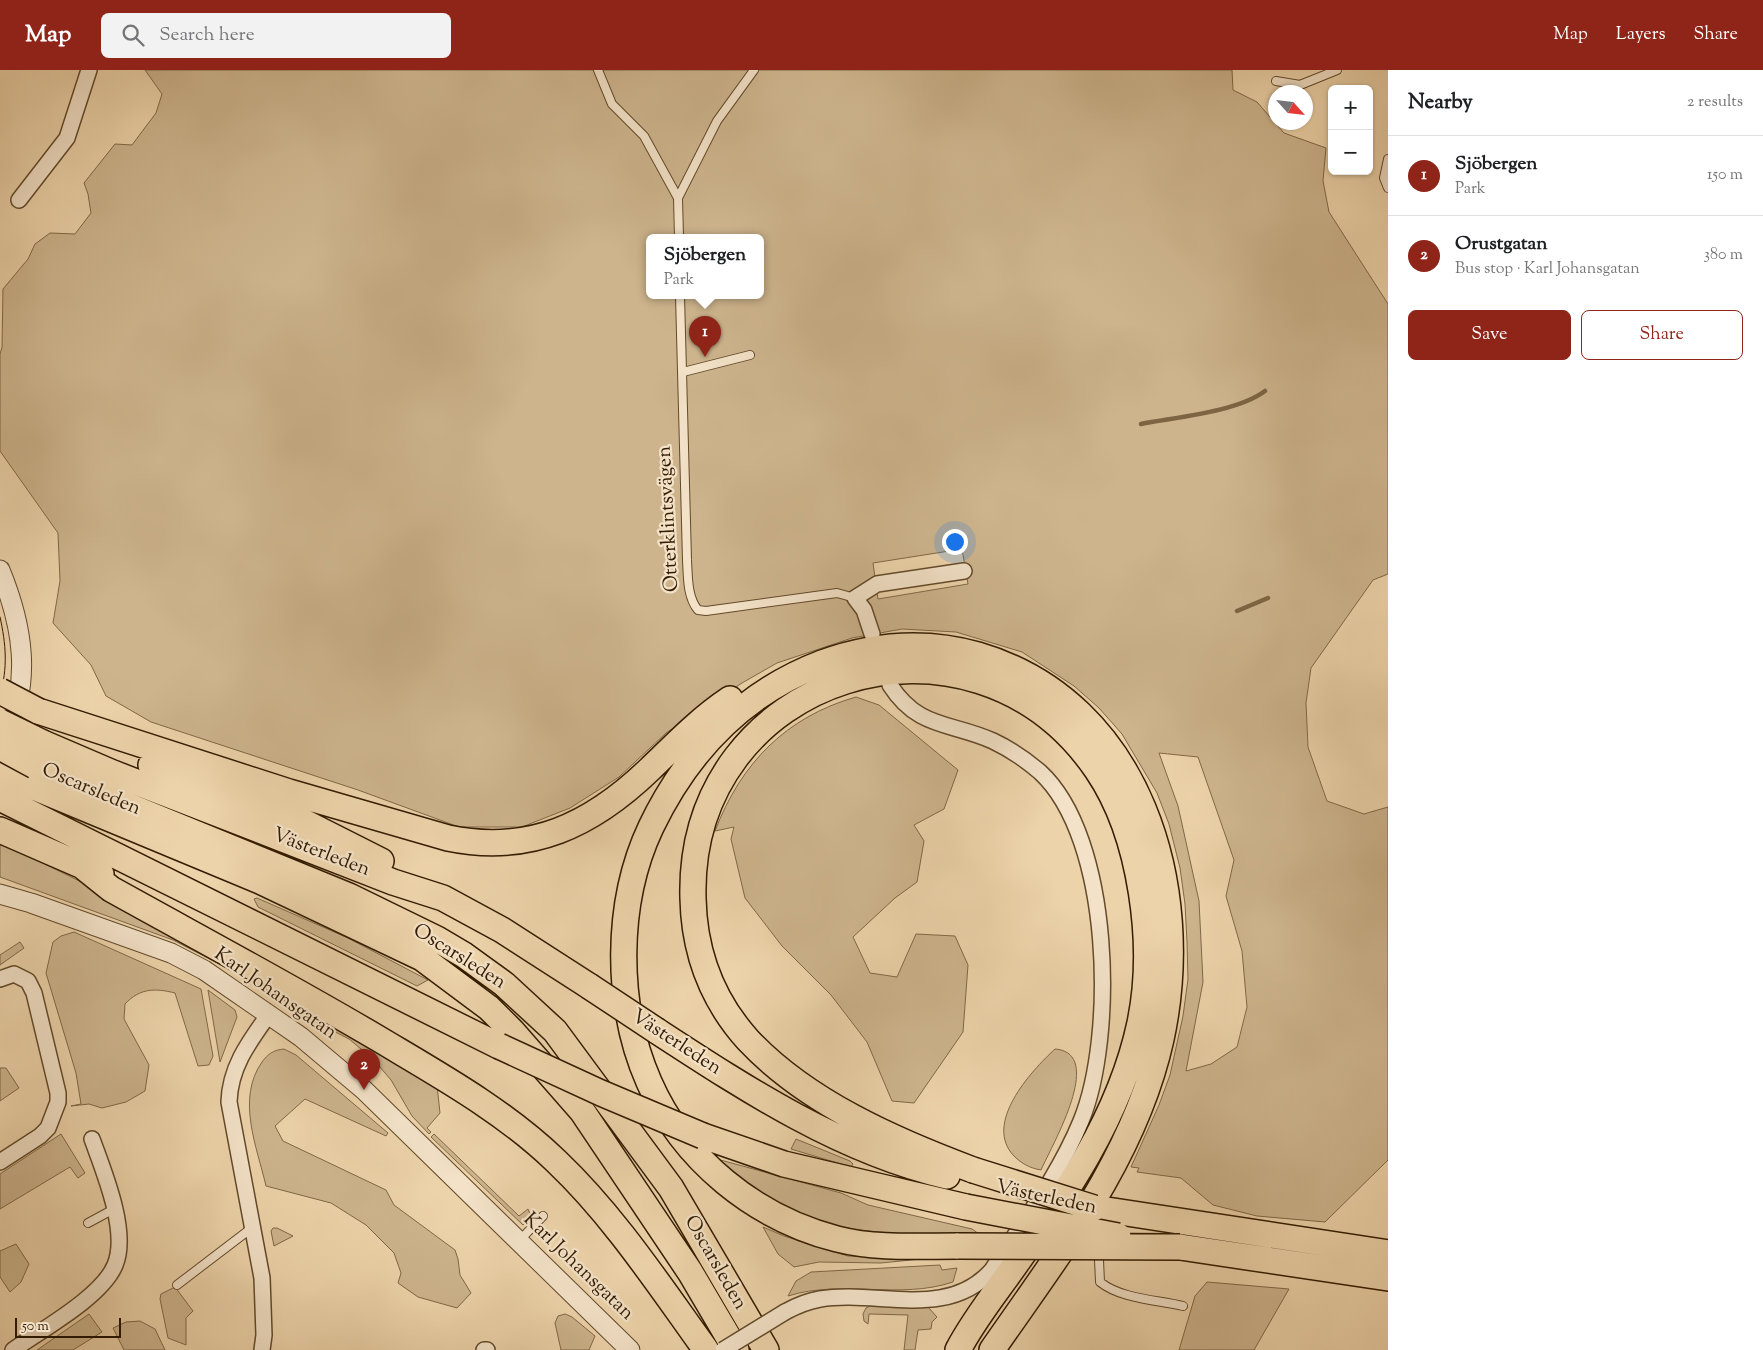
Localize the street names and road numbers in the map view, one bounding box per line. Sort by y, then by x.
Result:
street label: Otterklintsvägen [651,445,687,593]
street label: Oscarsleden [37,756,145,824]
street label: Västerleden [268,821,374,885]
street label: Oscarsleden [407,917,511,997]
street label: Karl Johansgatan [207,941,343,1047]
street label: Västerleden [625,1003,727,1083]
street label: Västerleden [993,1173,1099,1223]
street label: Karl Johansgatan [516,1206,640,1328]
street label: Oscarsleden [676,1210,754,1316]

